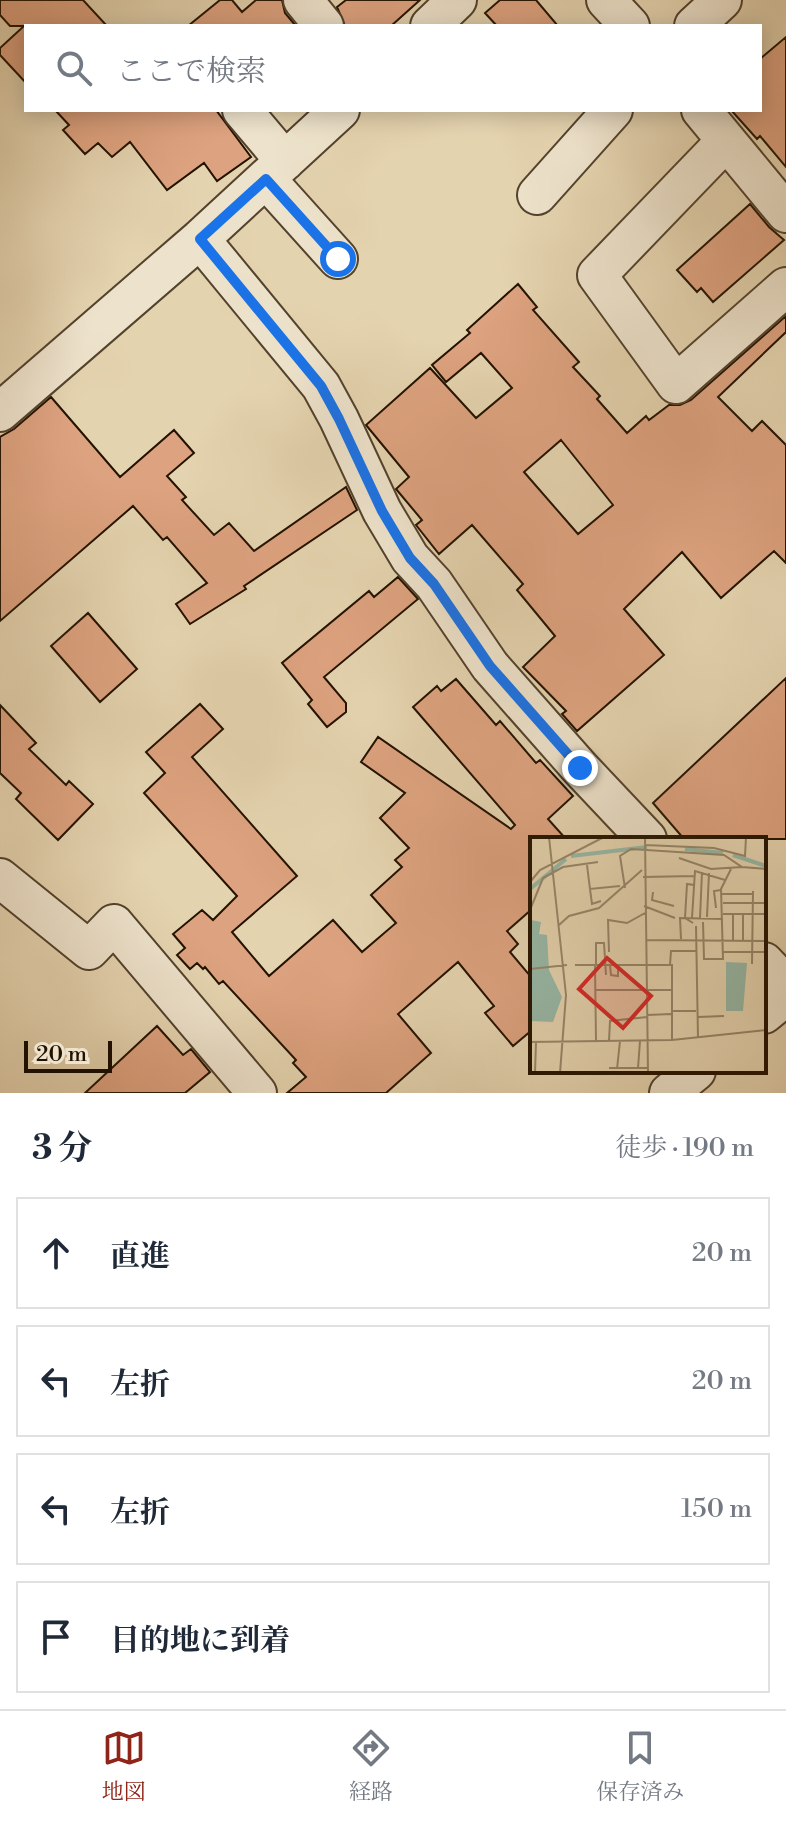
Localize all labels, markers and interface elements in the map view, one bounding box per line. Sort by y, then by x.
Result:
search box [24,24,762,112]
icon: search [52,46,96,90]
text: ここで検索 [116,53,266,91]
route start [320,241,356,277]
route end [562,750,598,786]
inset map [530,837,766,1073]
scale bar [24,1037,112,1073]
text: 20 m [36,1041,87,1068]
text: 3 分 [32,1128,92,1170]
text: 徒歩 · 190 m [616,1132,754,1164]
icon: ahead [34,1231,78,1275]
text: 20 m [692,1237,752,1269]
text: 直進 [110,1238,170,1276]
icon: left [34,1359,78,1403]
text: 20 m [692,1365,752,1397]
text: 左折 [110,1366,170,1404]
icon: left [34,1487,78,1531]
text: 150 m [681,1493,752,1525]
text: 左折 [110,1494,170,1532]
icon: arrive [34,1615,78,1659]
text: 目的地に到着 [110,1622,290,1660]
tab: 地図 [102,1726,146,1806]
tab: 経路 [349,1726,393,1806]
tab: 保存済み [596,1726,684,1806]

